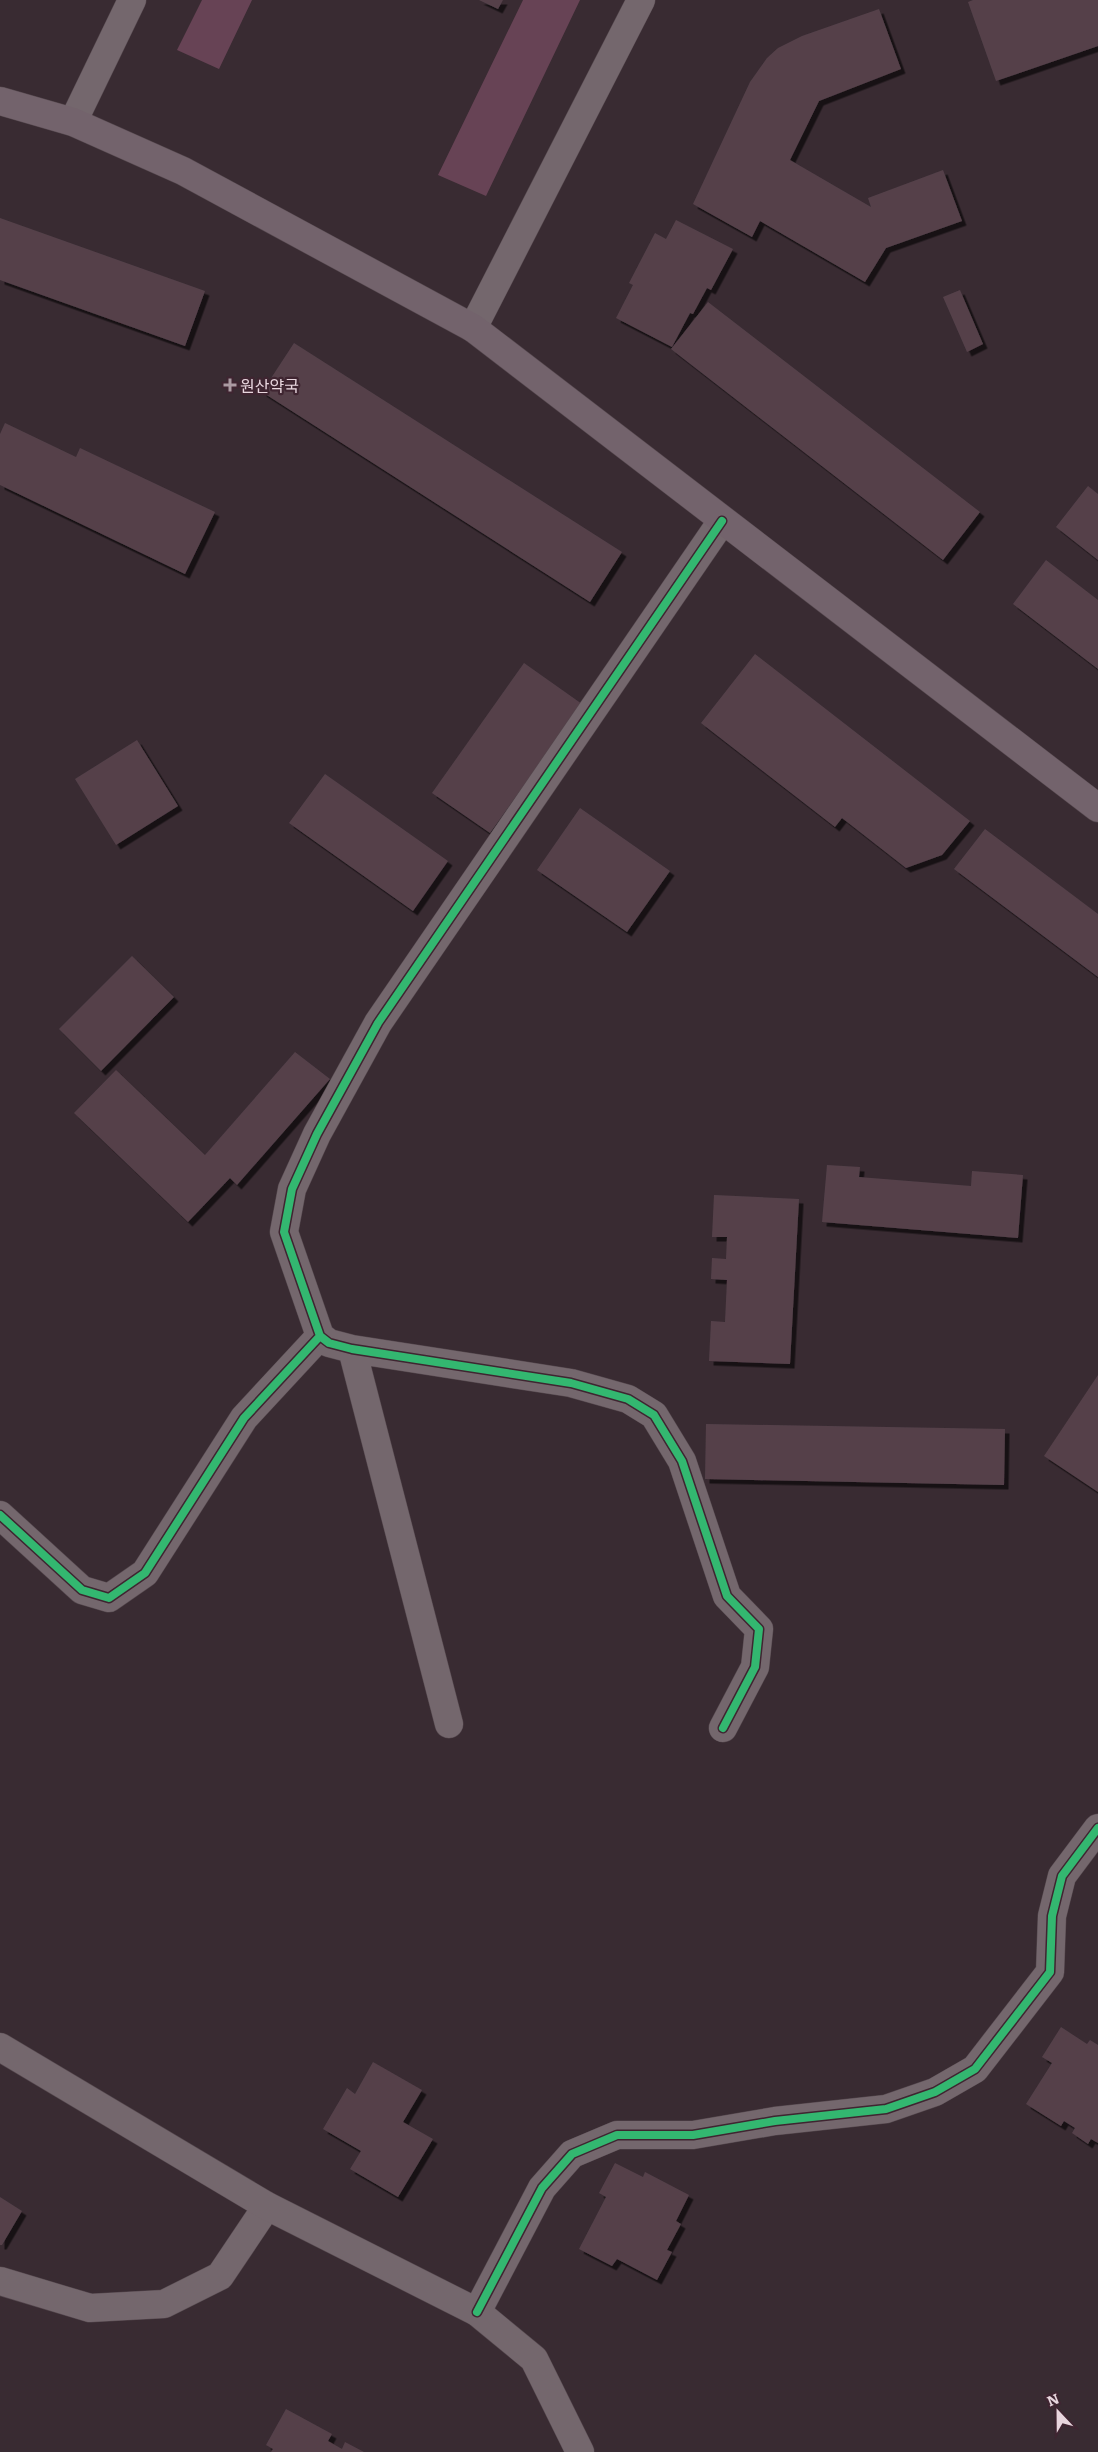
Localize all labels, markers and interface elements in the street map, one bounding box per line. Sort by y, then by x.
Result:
place label: 원산약국 [240,373,299,397]
marker: 원산약국 [224,379,236,391]
north arrow [1033,2387,1083,2437]
text: N [1044,2387,1062,2410]

